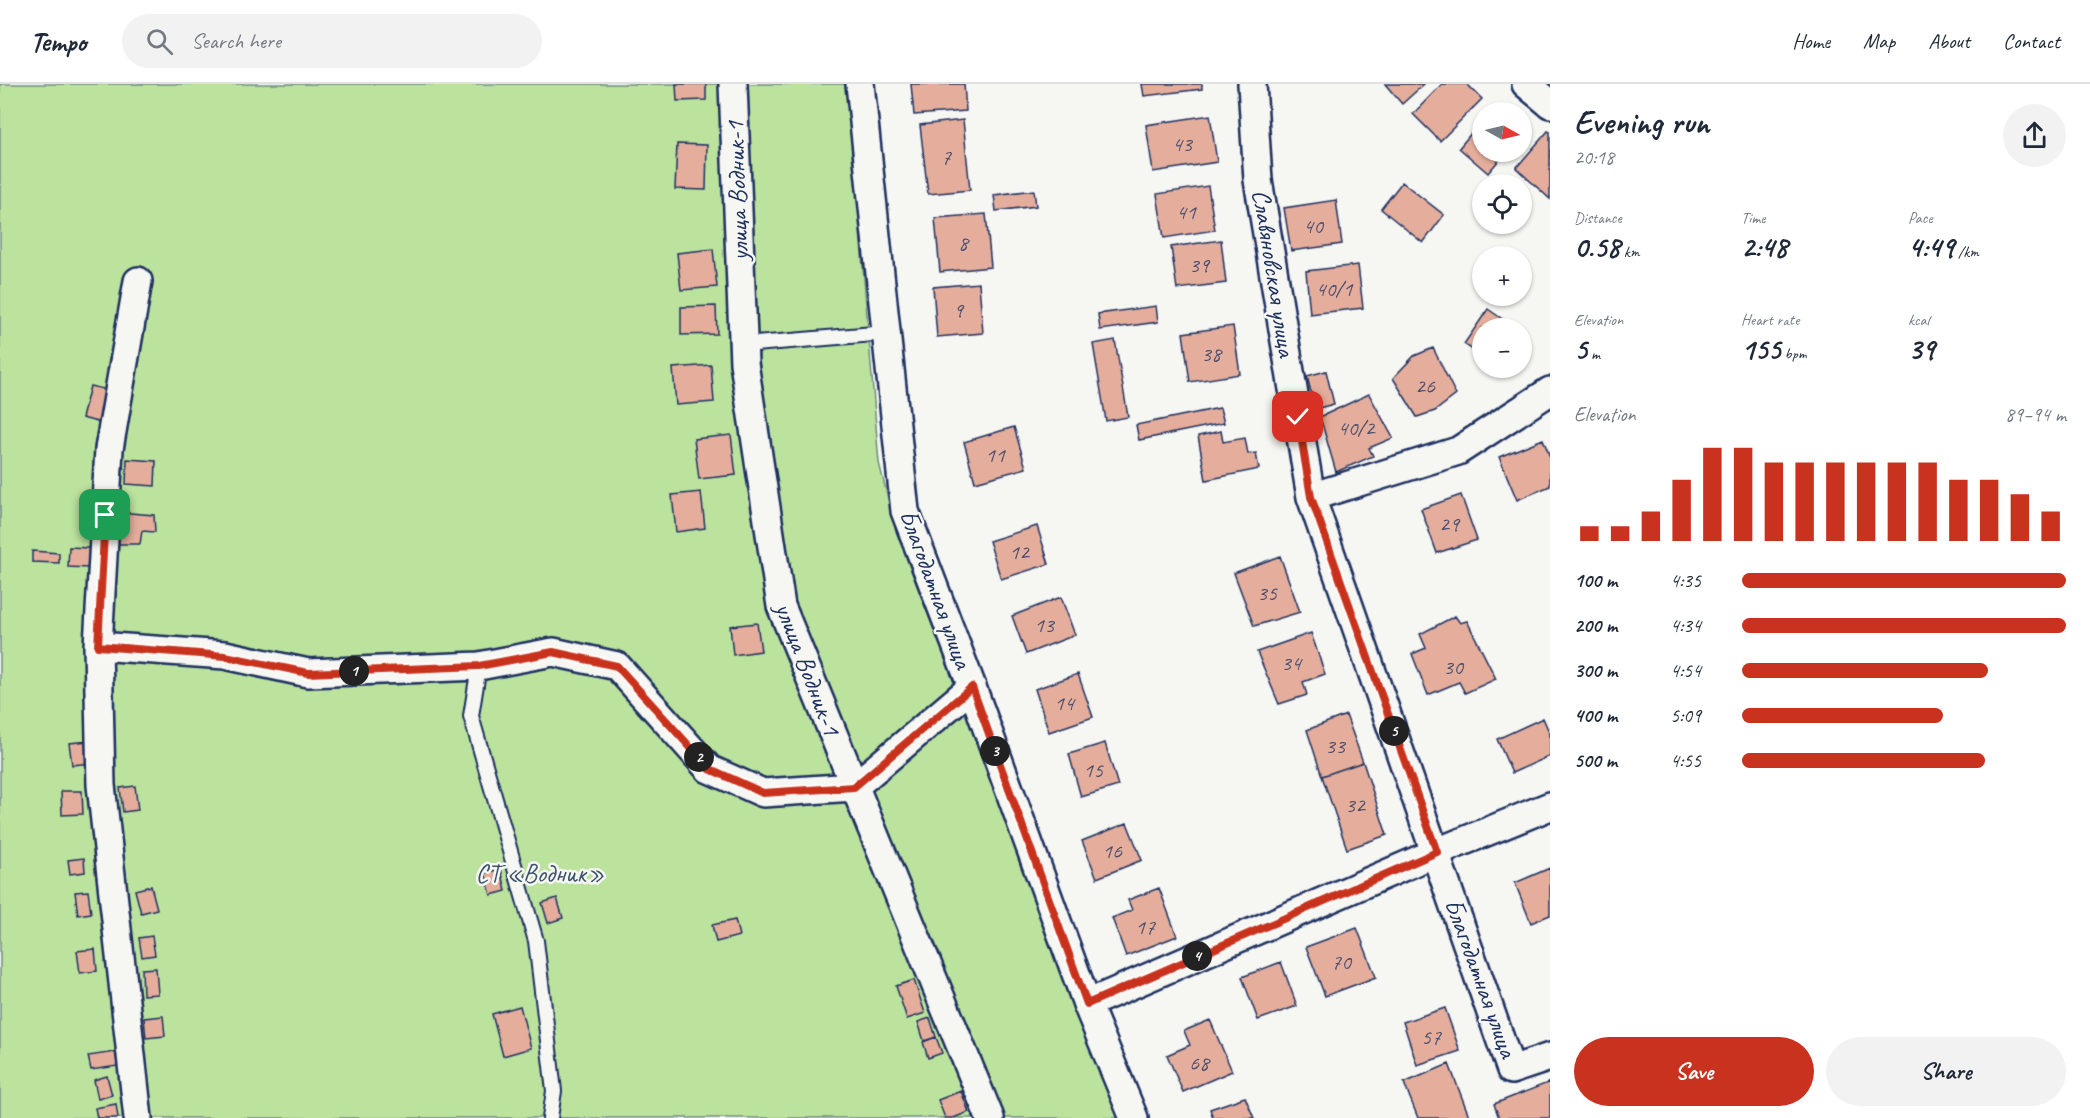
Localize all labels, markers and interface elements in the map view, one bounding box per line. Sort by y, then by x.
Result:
search box [122,14,542,68]
text: Tempo [30,24,86,59]
icon: search [143,25,176,58]
text: Search here [191,27,281,55]
text: Home [1792,28,1830,54]
text: Map [1863,28,1895,54]
text: About [1928,28,1970,54]
text: Contact [2003,28,2060,54]
text: Evening run [1574,101,1709,143]
north arrow [1472,102,1532,162]
map controls [1472,102,1532,378]
button: share [2003,104,2066,167]
street label: улица Водник-1 [718,119,756,263]
house number: 43 [1172,130,1194,158]
house number: 7 [941,143,952,171]
text: 20:18 [1574,145,1614,170]
button: locate [1472,174,1532,234]
street label: Славяновская улица [1244,187,1304,361]
house number: 41 [1176,198,1197,226]
text: Distance [1574,208,1622,228]
text: Time [1741,208,1765,228]
text: Pace [1908,208,1933,228]
house number: 40 [1303,212,1325,240]
text: 0.58 [1574,228,1620,266]
text: 2:48 [1741,228,1787,266]
text: 4:49 [1908,228,1954,266]
house number: 8 [958,229,970,257]
text: km [1620,242,1639,262]
text: /km [1954,242,1979,262]
button: + [1472,246,1532,306]
house number: 39 [1189,251,1211,279]
house number: 40/1 [1316,275,1354,303]
house number: 9 [953,296,965,324]
text: Elevation [1574,310,1623,330]
text: Heart rate [1741,310,1799,330]
text: kcal [1908,310,1929,330]
button: − [1472,318,1532,378]
text: 5 [1574,330,1587,368]
text: 155 [1741,330,1781,368]
text: 39 [1908,330,1935,368]
house number: 38 [1201,340,1223,368]
text: m [1587,344,1600,364]
text: bpm [1781,344,1806,364]
house number: 26 [1415,372,1436,400]
pin [1272,391,1323,442]
icon: check [1281,400,1314,433]
text: Elevation [1574,402,1636,427]
text: 89–94 m [2005,402,2066,427]
house number: 40/2 [1338,414,1377,442]
house number: 11 [985,441,1006,469]
pin [79,489,130,540]
icon: arrive [88,498,121,531]
street label: Благодатная улица [892,505,981,675]
house number: 29 [1439,510,1461,538]
house number: 12 [1009,538,1031,566]
text: 100 m [1574,568,1617,593]
text: 4:35 [1670,568,1701,593]
house number: 35 [1257,579,1278,607]
street label: улица Водник-1 [767,596,849,741]
house number: 13 [1034,611,1056,639]
text: 200 m [1574,613,1617,638]
text: 4:34 [1670,613,1701,638]
house number: 34 [1281,649,1303,677]
house number: 30 [1443,653,1465,681]
pin: 1 [339,656,369,686]
text: 300 m [1574,658,1617,683]
text: 4:54 [1670,658,1701,683]
text: 1 [350,661,358,681]
house number: 14 [1054,689,1076,717]
text: 400 m [1574,703,1617,728]
text: 5:09 [1670,703,1701,728]
pin: 5 [1379,716,1409,746]
text: 5 [1391,721,1397,741]
house number: 33 [1325,732,1347,760]
pin: 3 [980,736,1010,766]
text: 3 [991,741,999,761]
pin: 2 [684,742,714,772]
text: 2 [695,747,703,767]
text: 500 m [1574,748,1617,773]
text: 4:55 [1670,748,1701,773]
house number: 15 [1083,756,1104,784]
house number: 32 [1345,791,1367,819]
house number: 16 [1102,837,1123,865]
park label: СТ «Водник» [475,857,605,890]
street label: Благодатная улица [1437,894,1526,1064]
house number: 17 [1135,913,1156,941]
pin: 4 [1182,941,1212,971]
text: 4 [1193,946,1201,966]
house number: 70 [1331,948,1353,976]
house number: 57 [1421,1023,1442,1051]
button: Save [1574,1037,1814,1106]
button: Share [1826,1037,2066,1106]
house number: 68 [1189,1049,1211,1077]

